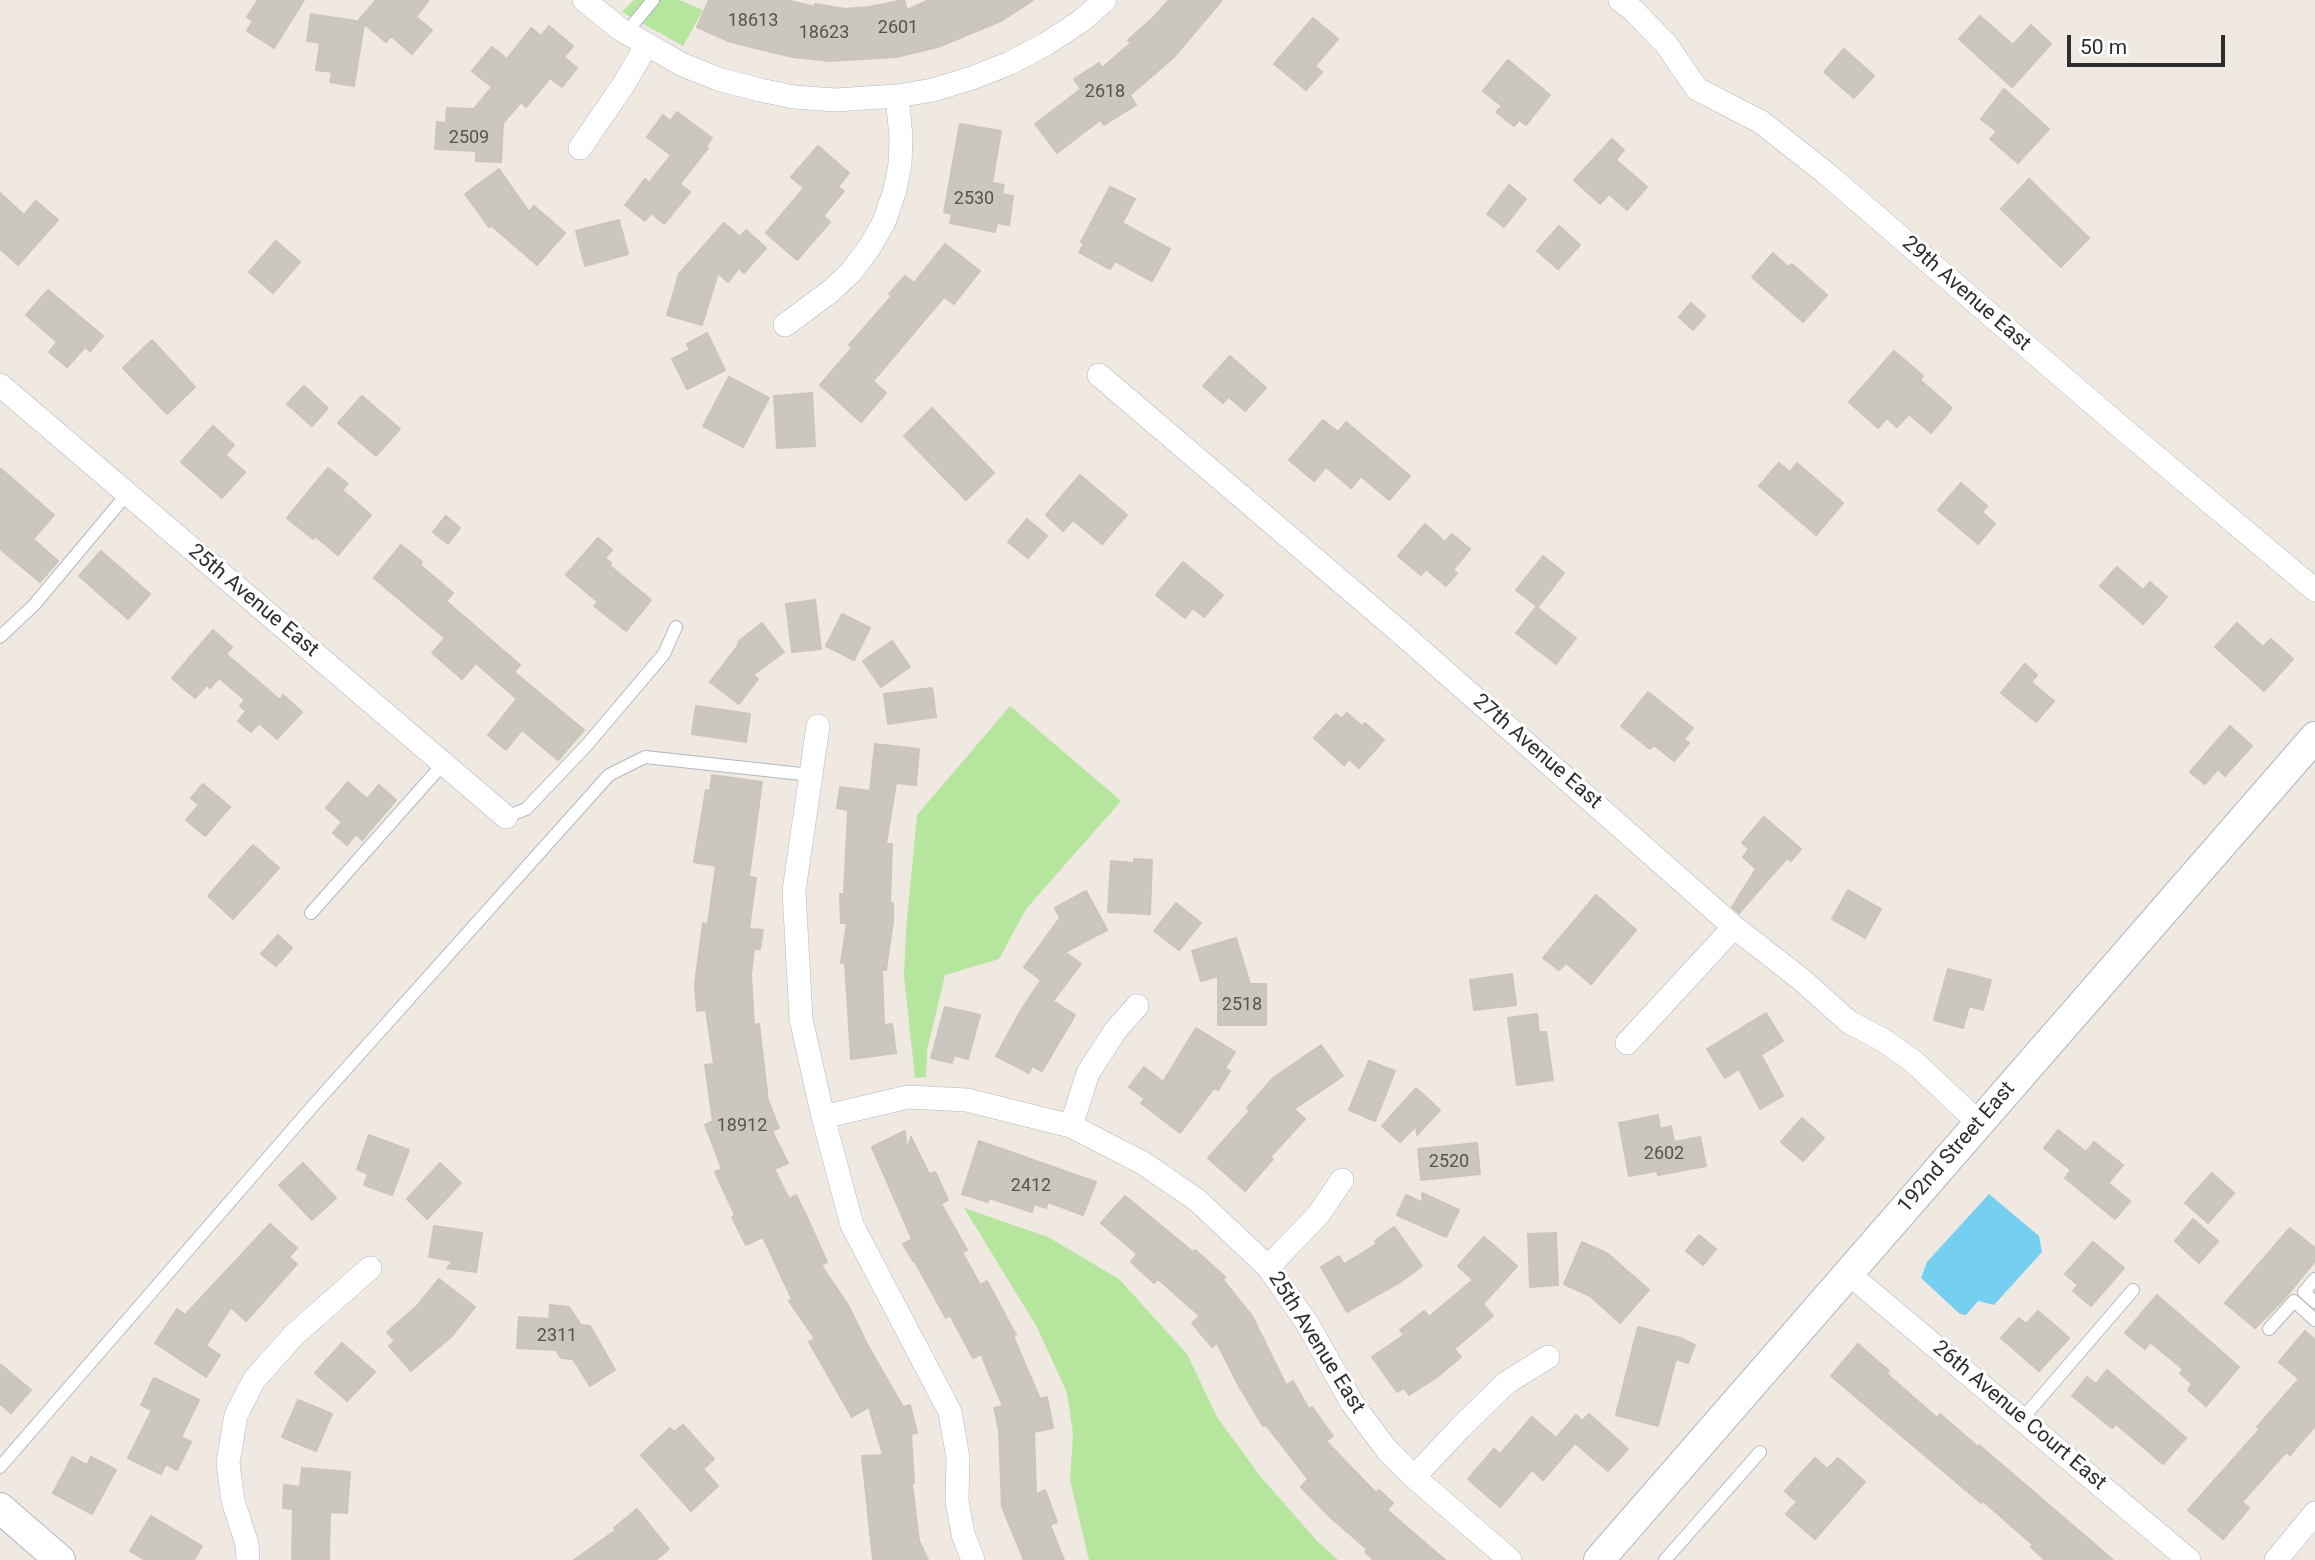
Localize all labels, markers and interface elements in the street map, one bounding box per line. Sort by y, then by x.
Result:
house number: 18613 [728,10,778,32]
house number: 2601 [878,17,918,39]
scale bar [2070,21,2228,65]
house number: 18623 [799,22,849,44]
text: 50 m [2080,35,2127,59]
house number: 2618 [1085,81,1125,103]
house number: 2509 [449,127,489,149]
house number: 2530 [954,188,994,210]
street label: 29th Avenue East [1897,231,2035,357]
street label: 25th Avenue East [183,539,323,663]
street label: 27th Avenue East [1468,689,1606,815]
house number: 2518 [1222,994,1262,1016]
street label: 192nd Street East [1893,1077,2021,1219]
house number: 18912 [717,1115,767,1137]
house number: 2602 [1644,1143,1684,1165]
house number: 2520 [1429,1151,1469,1173]
house number: 2412 [1011,1175,1051,1197]
street label: 25th Avenue East [1262,1268,1370,1418]
house number: 2311 [537,1325,577,1347]
street label: 26th Avenue Court East [1927,1336,2111,1496]

